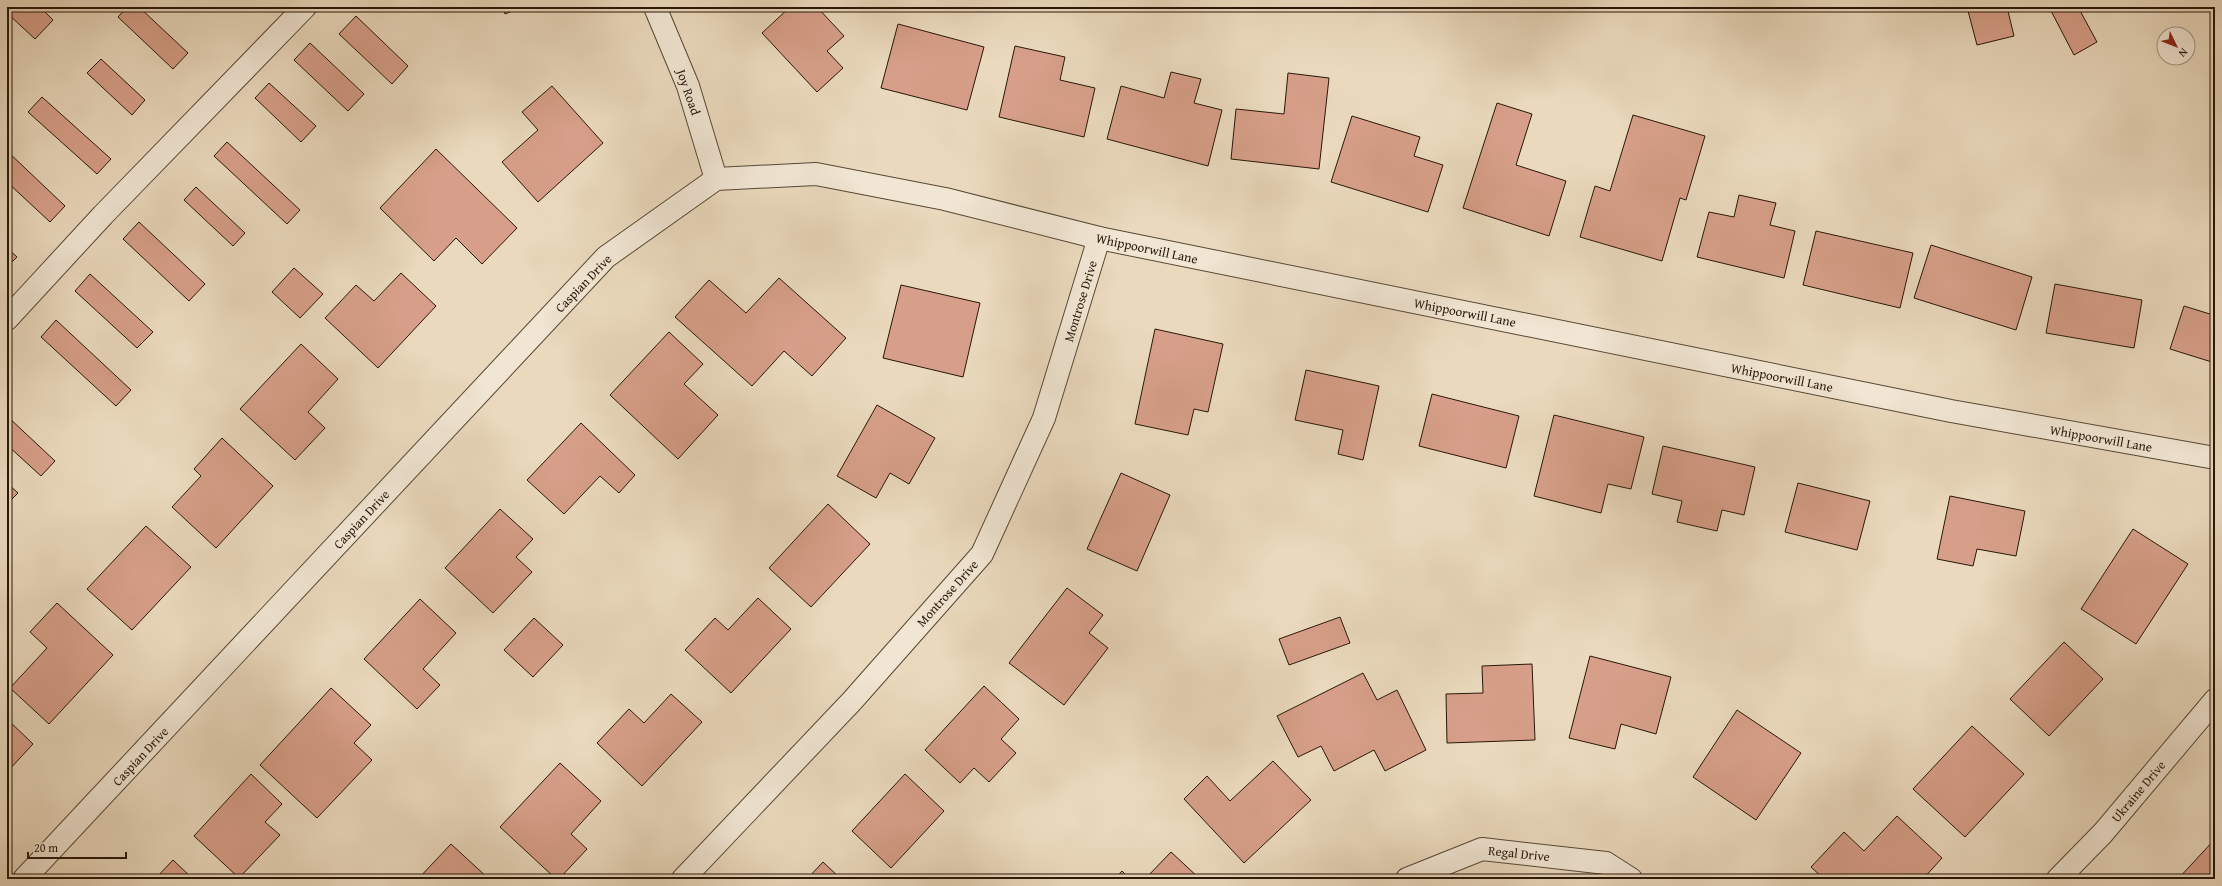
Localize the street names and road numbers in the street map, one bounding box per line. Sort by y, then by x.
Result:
street label: Joy Road [671,65,705,118]
street label: Whippoorwill Lane [1094,228,1200,269]
street label: Caspian Drive [551,250,616,317]
street label: Montrose Drive [1059,258,1102,344]
street label: Whippoorwill Lane [1412,293,1518,332]
street label: Whippoorwill Lane [1729,358,1835,397]
street label: Whippoorwill Lane [2048,420,2154,457]
street label: Caspian Drive [329,486,394,553]
street label: Montrose Drive [912,556,983,631]
street label: Caspian Drive [108,723,173,790]
street label: Ukraine Drive [2107,756,2170,826]
street label: Regal Drive [1487,841,1551,866]

